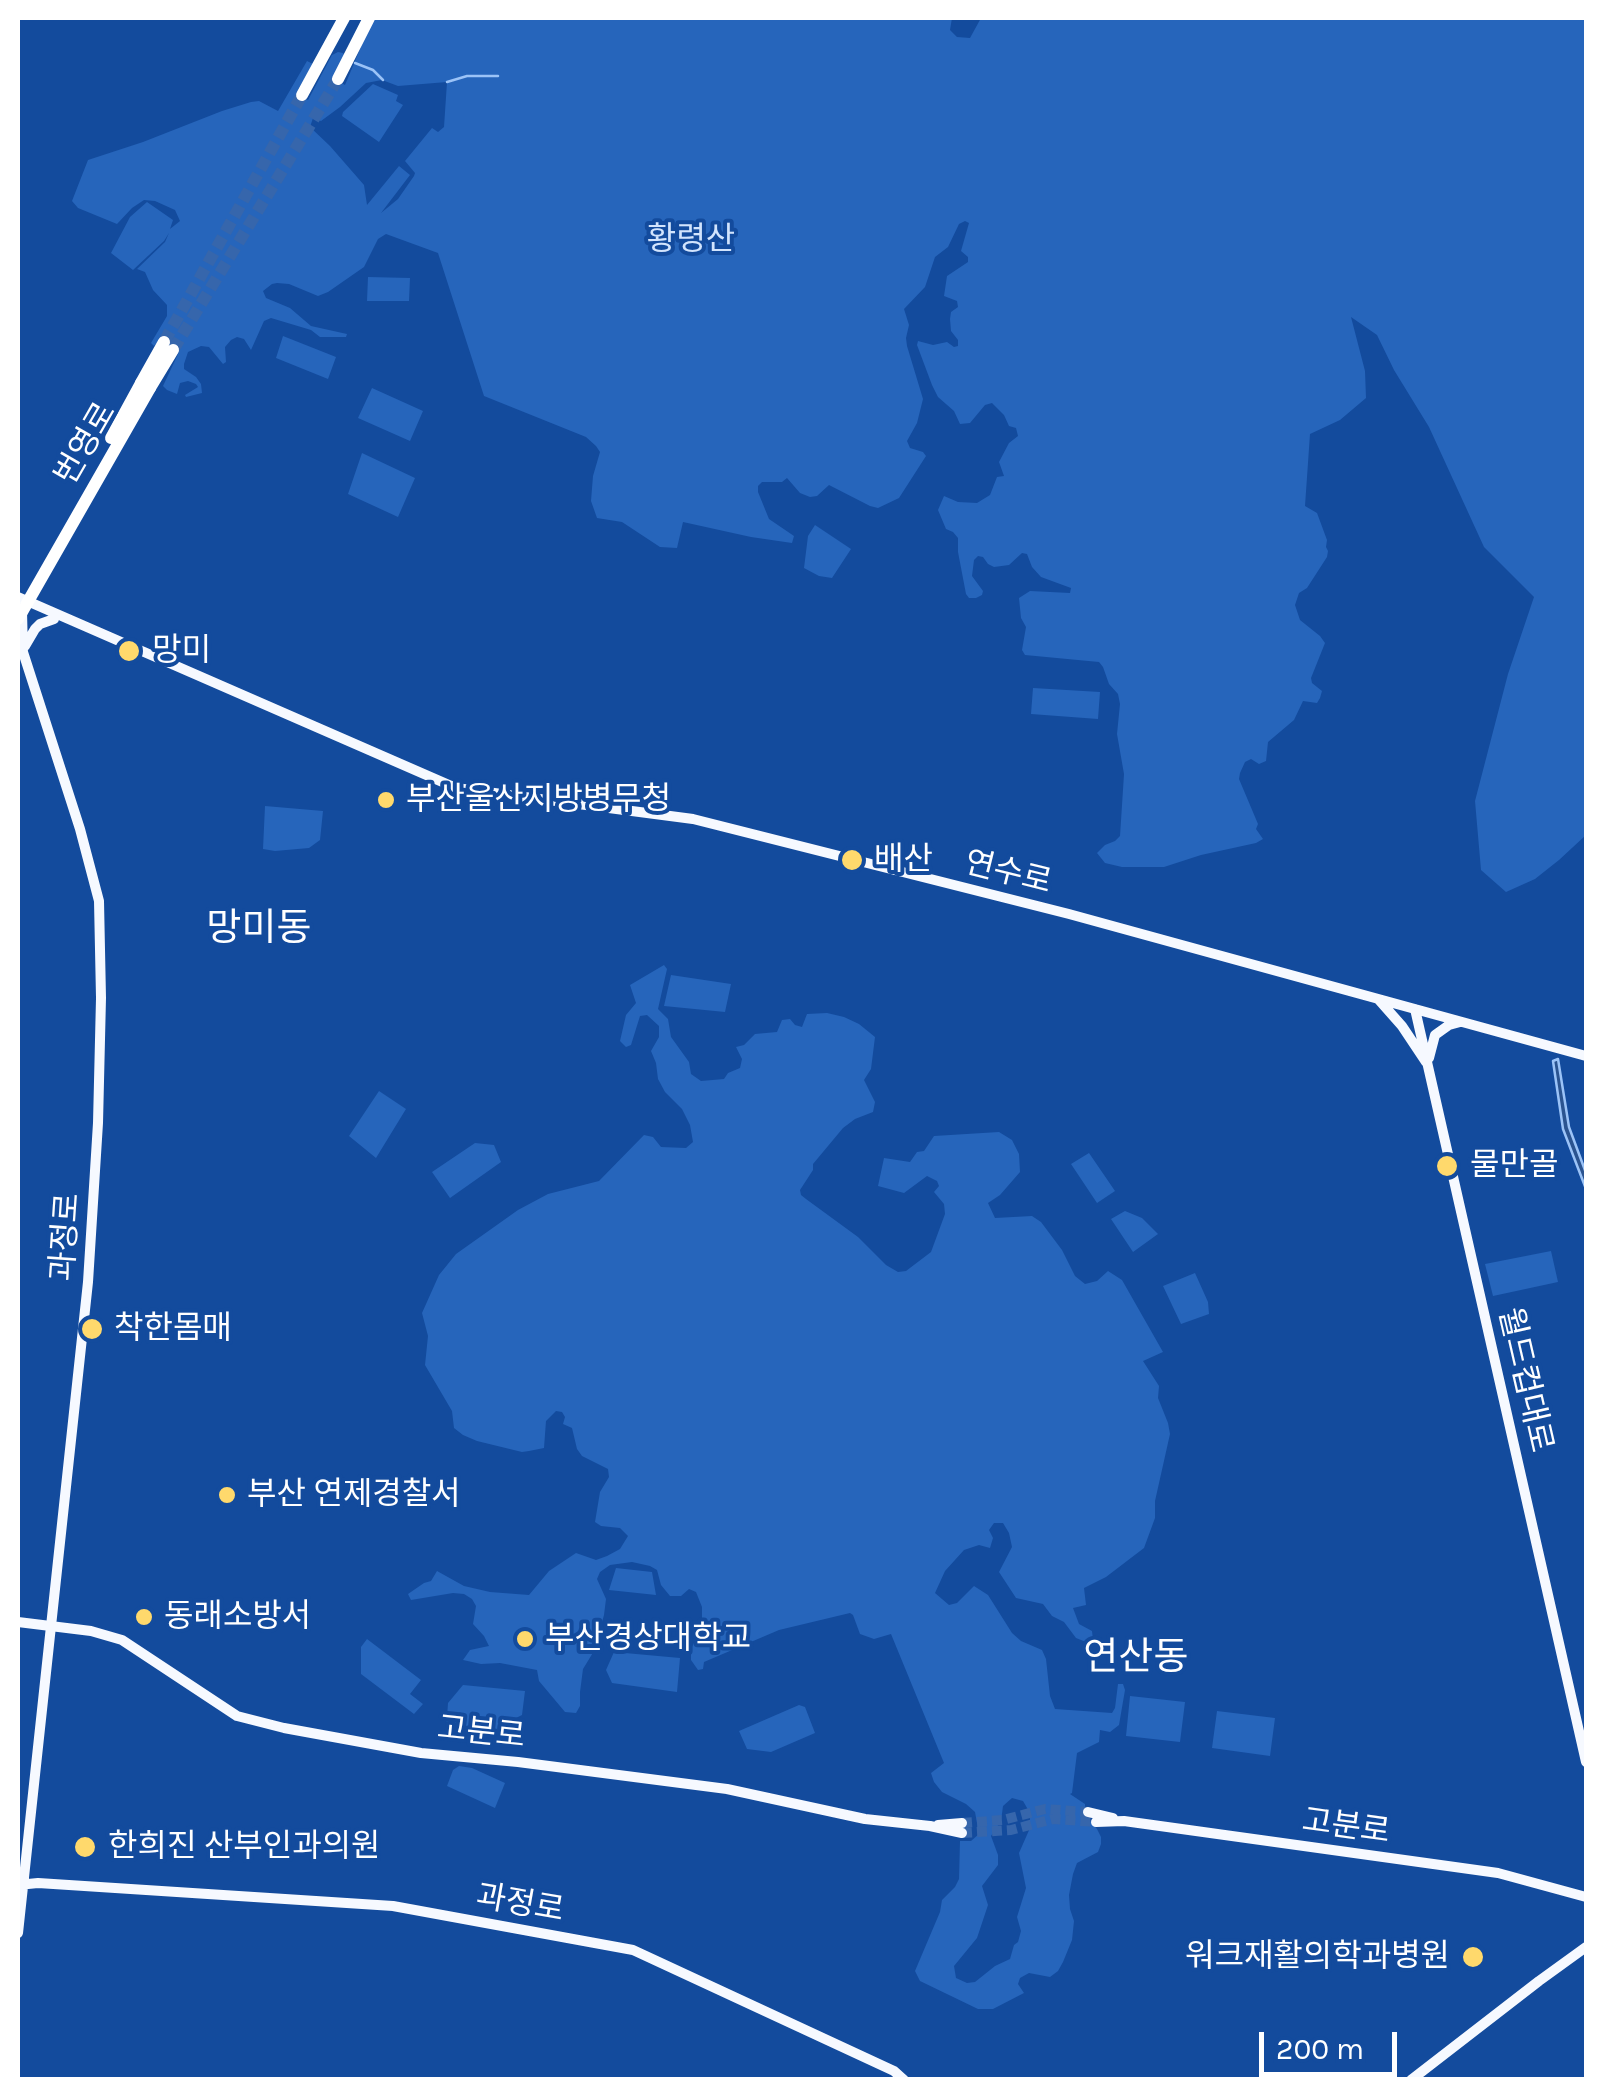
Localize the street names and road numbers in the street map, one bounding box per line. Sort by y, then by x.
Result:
street label: 번영로 [47,396,125,492]
street label: 연수로 [961,844,1055,902]
street label: 과정로 [44,1192,88,1282]
street label: 월드컵대로 [1490,1304,1560,1456]
street label: 고분로 [435,1709,527,1757]
street label: 고분로 [1300,1802,1392,1852]
street label: 과정로 [473,1877,567,1931]

